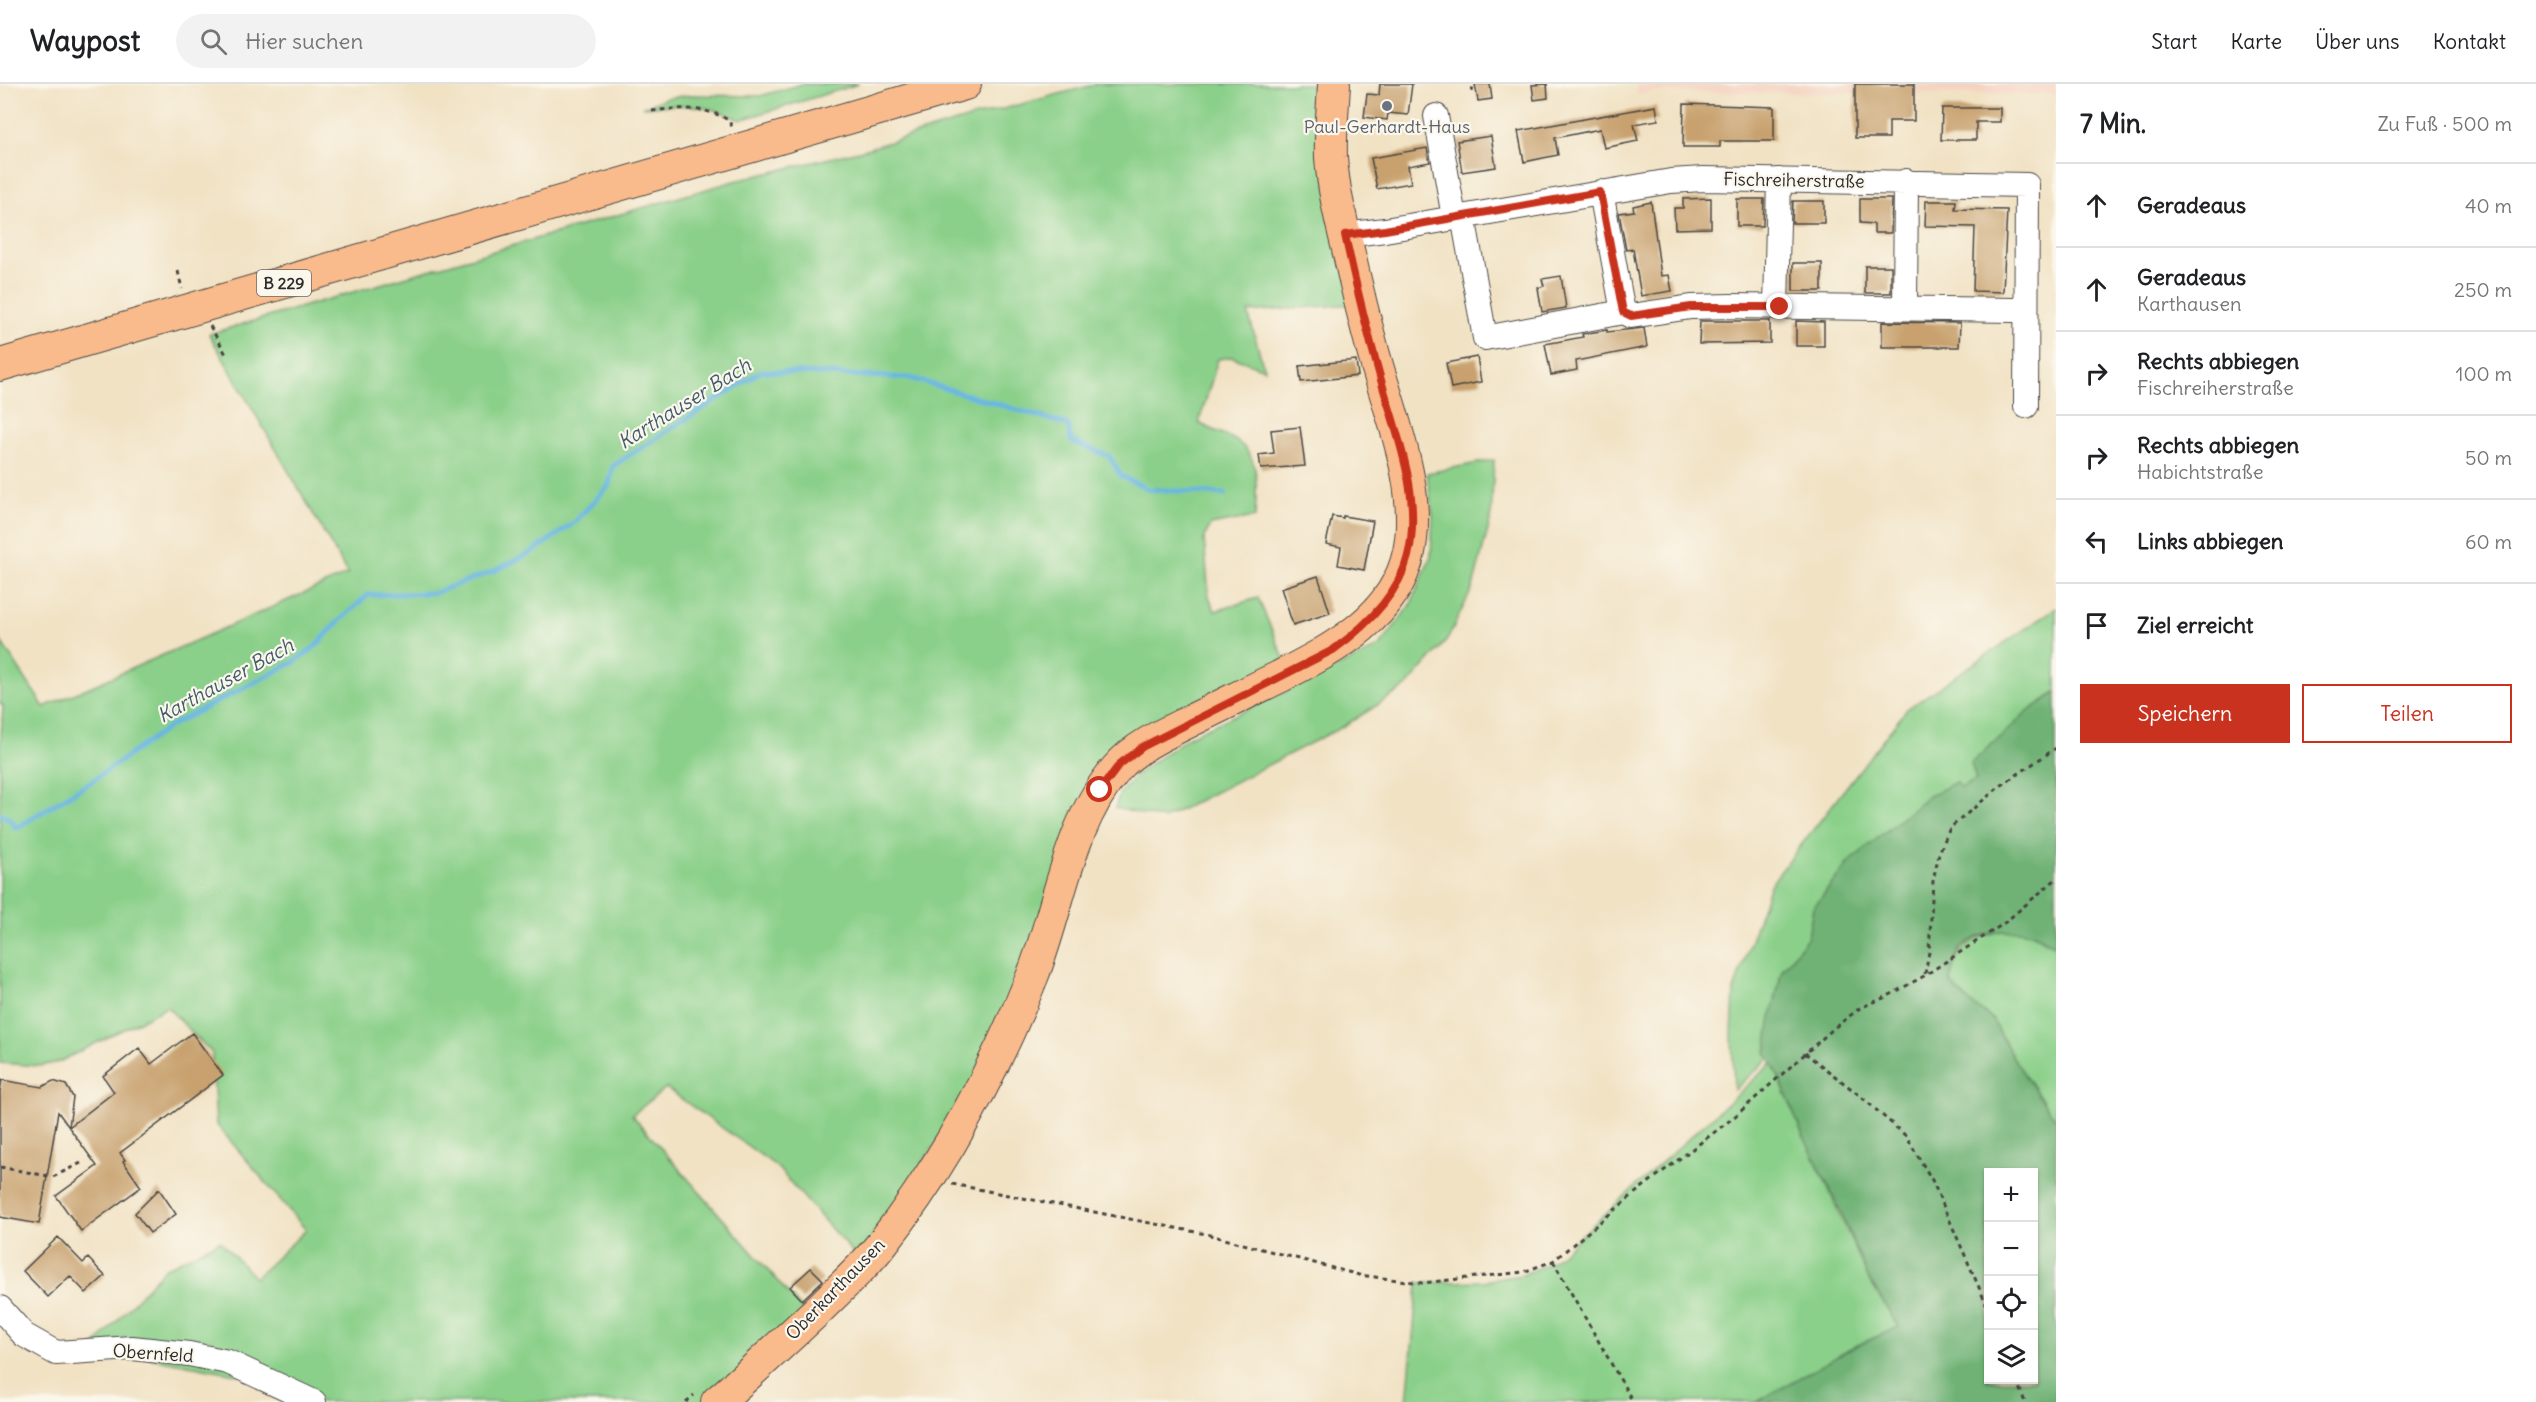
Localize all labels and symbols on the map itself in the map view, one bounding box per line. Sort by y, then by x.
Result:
marker: Paul-Gerhardt-Haus [1380,99,1394,113]
place label: Paul-Gerhardt-Haus [1304,115,1470,138]
street label: Fischreiherstraße [1723,167,1865,193]
road number: B 229 [257,270,311,296]
route end [1766,293,1792,319]
water label: Karthauser Bach [613,352,755,454]
water label: Karthauser Bach [152,632,298,728]
route start [1086,776,1112,802]
street label: Oberkarthausen [781,1233,889,1345]
street label: Obernfeld [112,1339,195,1367]

